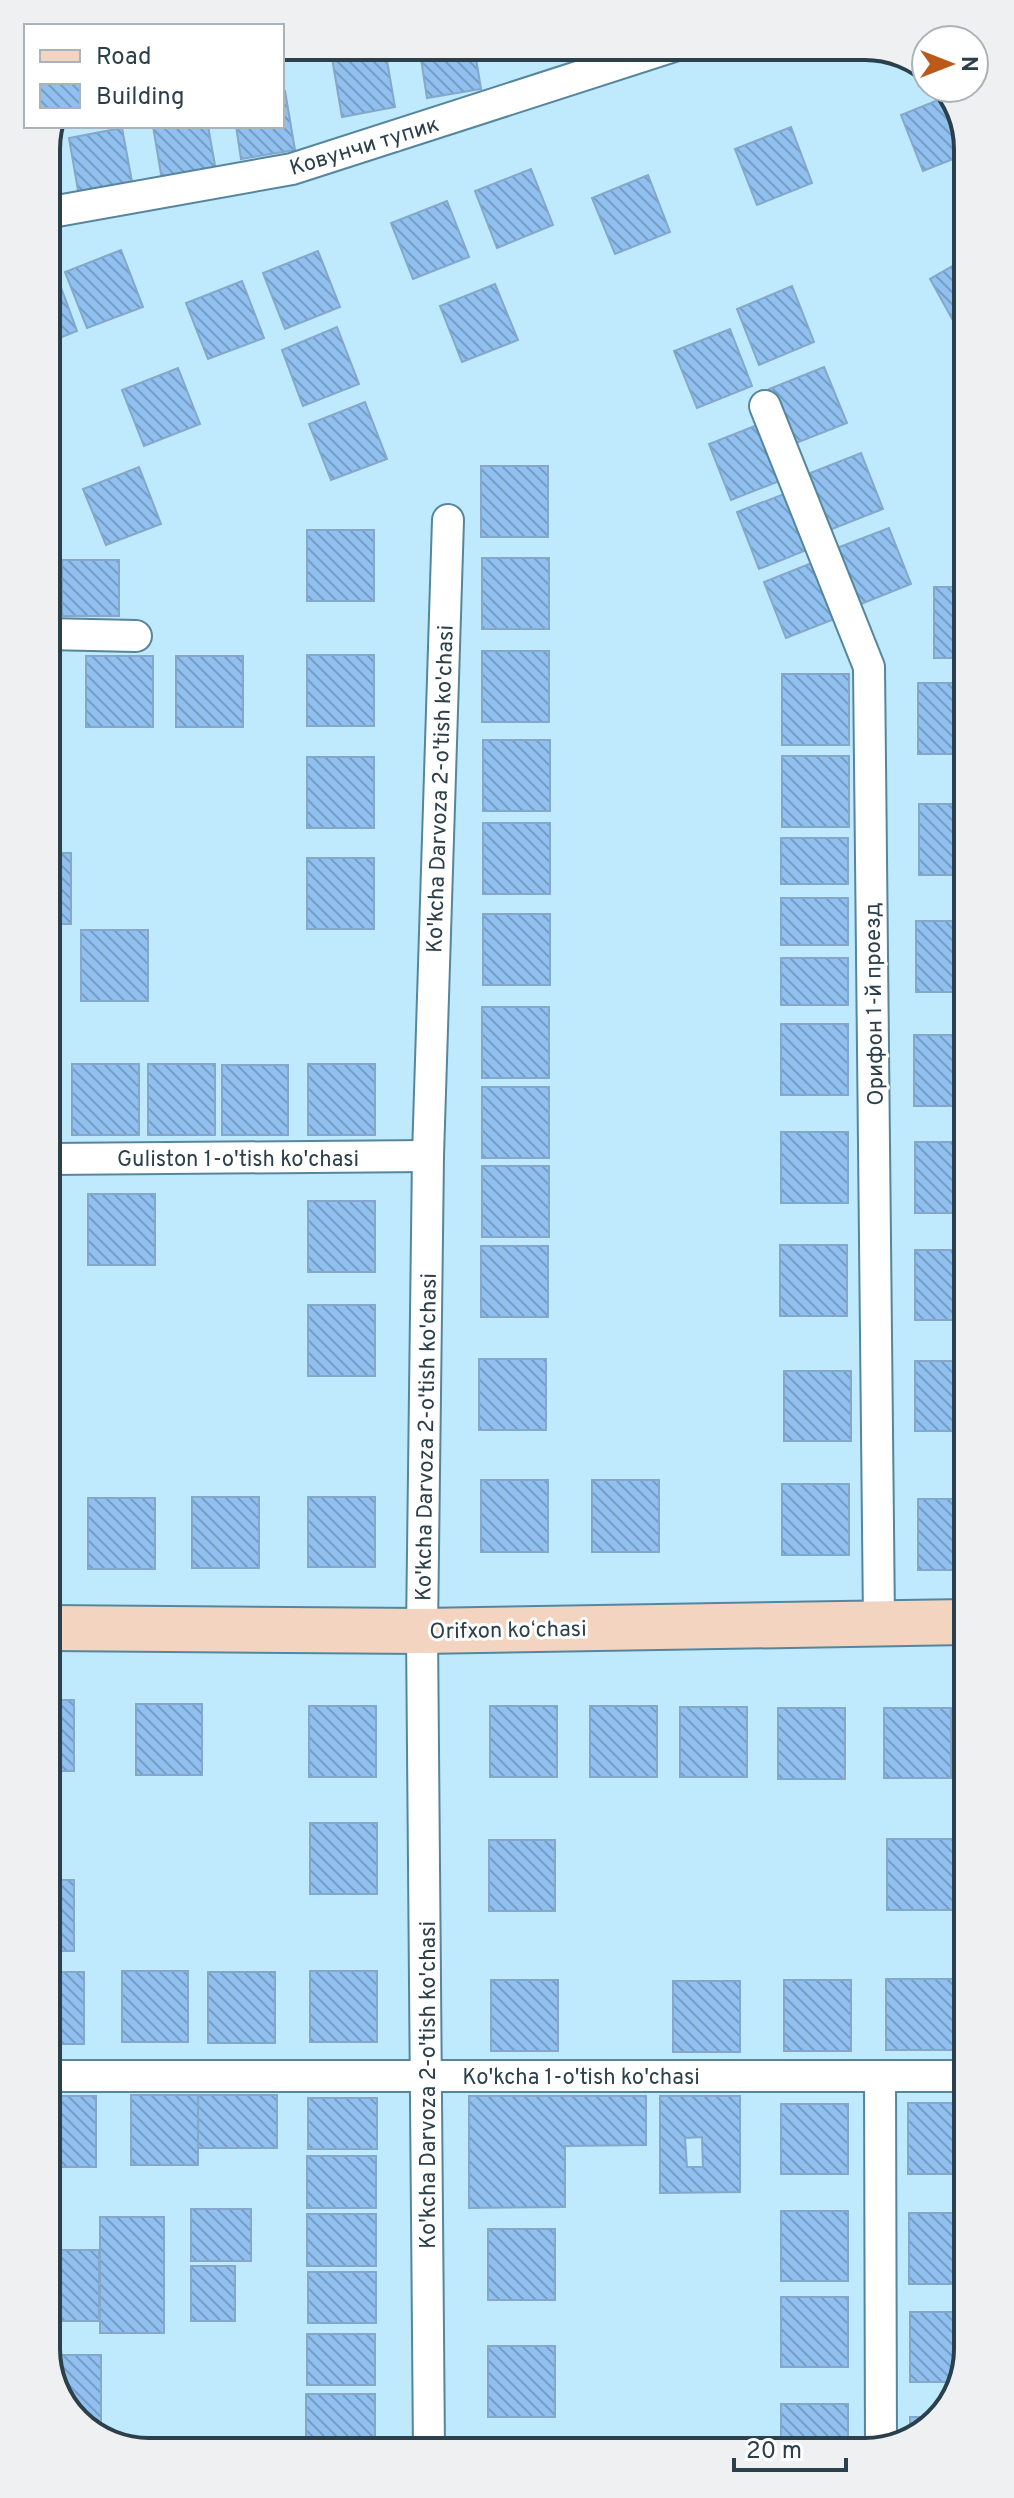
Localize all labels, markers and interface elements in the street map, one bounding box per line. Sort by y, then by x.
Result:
legend [24,24,284,128]
north arrow [910,24,990,104]
text: Road [96,43,152,73]
text: N [954,56,981,72]
text: Building [96,83,185,113]
street label: Ковунчи тупик [287,112,443,183]
street label: Ko'kcha Darvoza 2-o'tish ko'chasi [422,625,461,954]
street label: Орифон 1-й проезд [860,902,891,1106]
street label: Guliston 1-o'tish ko'chasi [117,1147,359,1174]
street label: Ko'kcha Darvoza 2-o'tish ko'chasi [411,1273,444,1601]
street label: Orifxon koʻchasi [429,1617,587,1646]
street label: Ko'kcha Darvoza 2-o'tish ko'chasi [416,1921,443,2249]
street label: Ko'kcha 1-o'tish ko'chasi [462,2065,700,2092]
scale bar [734,2422,846,2472]
text: 20 m [746,2437,802,2467]

